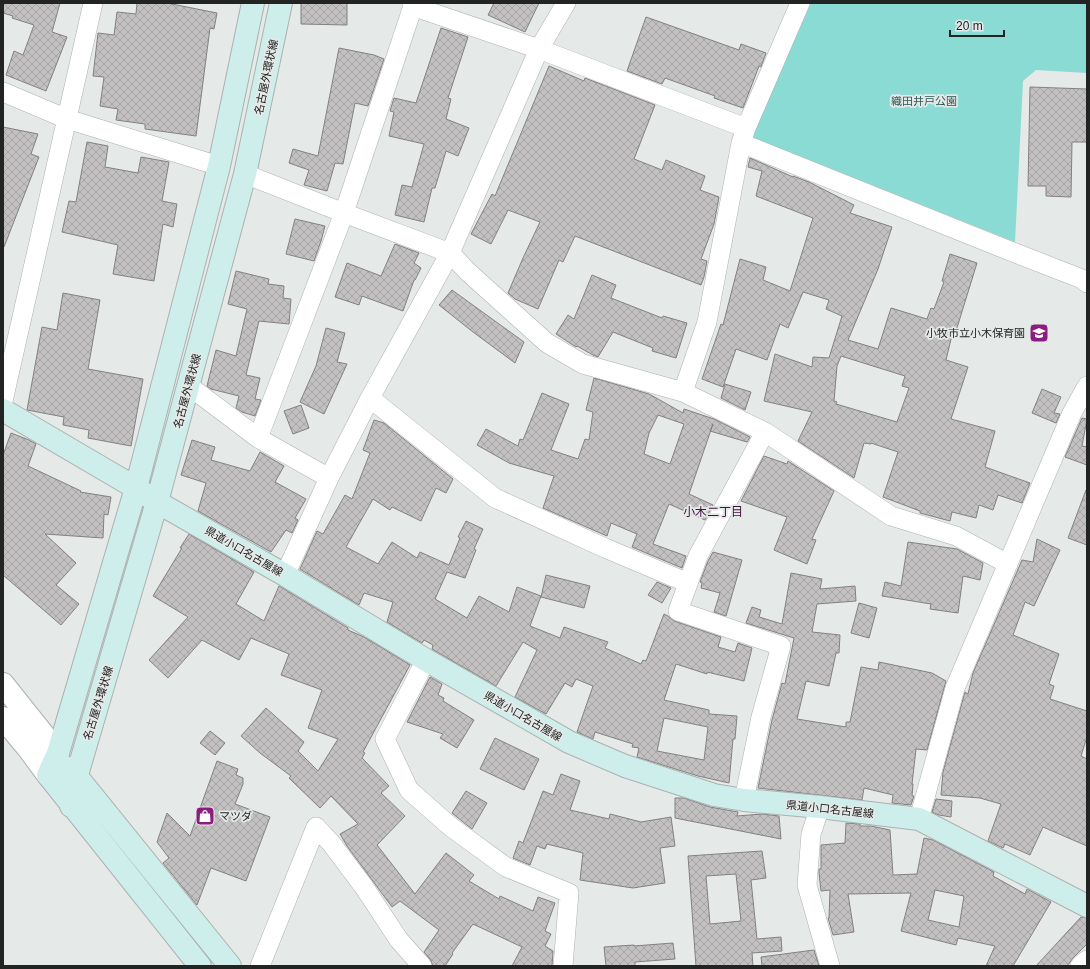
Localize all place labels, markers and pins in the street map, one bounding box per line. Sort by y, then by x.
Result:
school or university icon: 小牧市立小木保育園 [1028,322,1050,344]
place label: 小牧市立小木保育園 [926,327,1025,339]
shop icon: マツダ [194,805,216,827]
place label: マツダ [219,810,252,822]

